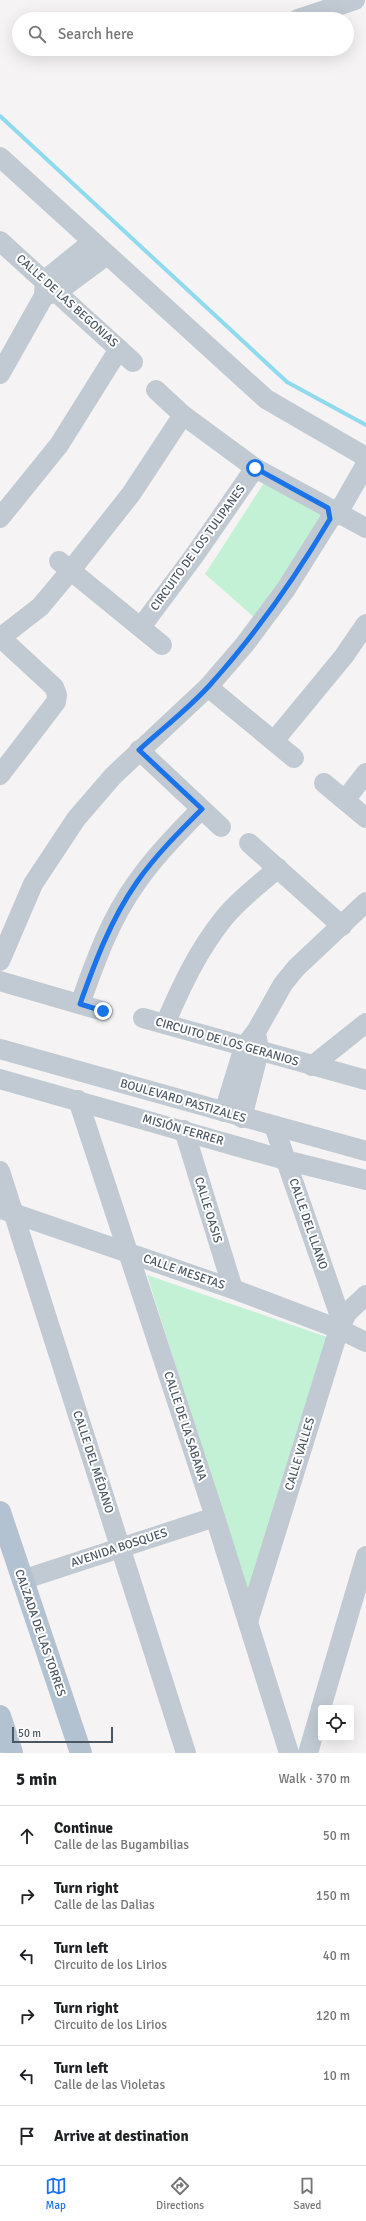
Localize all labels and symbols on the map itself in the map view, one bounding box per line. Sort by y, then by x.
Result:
street label: CALLE DE LAS BEGONIAS [13,251,121,351]
route start [246,459,264,477]
street label: CIRCUITO DE LOS TULIPANES [147,482,249,614]
route end [94,1002,112,1020]
street label: CIRCUITO DE LOS GERANIOS [154,1014,301,1070]
street label: BOULEVARD PASTIZALES [118,1076,248,1126]
street label: MISIÓN FERRER [141,1111,225,1149]
street label: CALLE OASIS [191,1175,225,1245]
street label: CALLE DEL LLANO [285,1176,331,1272]
street label: CALLE MESETAS [141,1251,227,1293]
street label: CALLE DE LA SABANA [160,1370,210,1483]
street label: CALLE DEL MÉDANO [69,1409,117,1515]
street label: CALLE VALLES [282,1415,318,1492]
street label: AVENIDA BOSQUES [69,1525,170,1571]
street label: CALZADA DE LAS TORRES [11,1567,69,1699]
scale bar [12,1725,113,1744]

